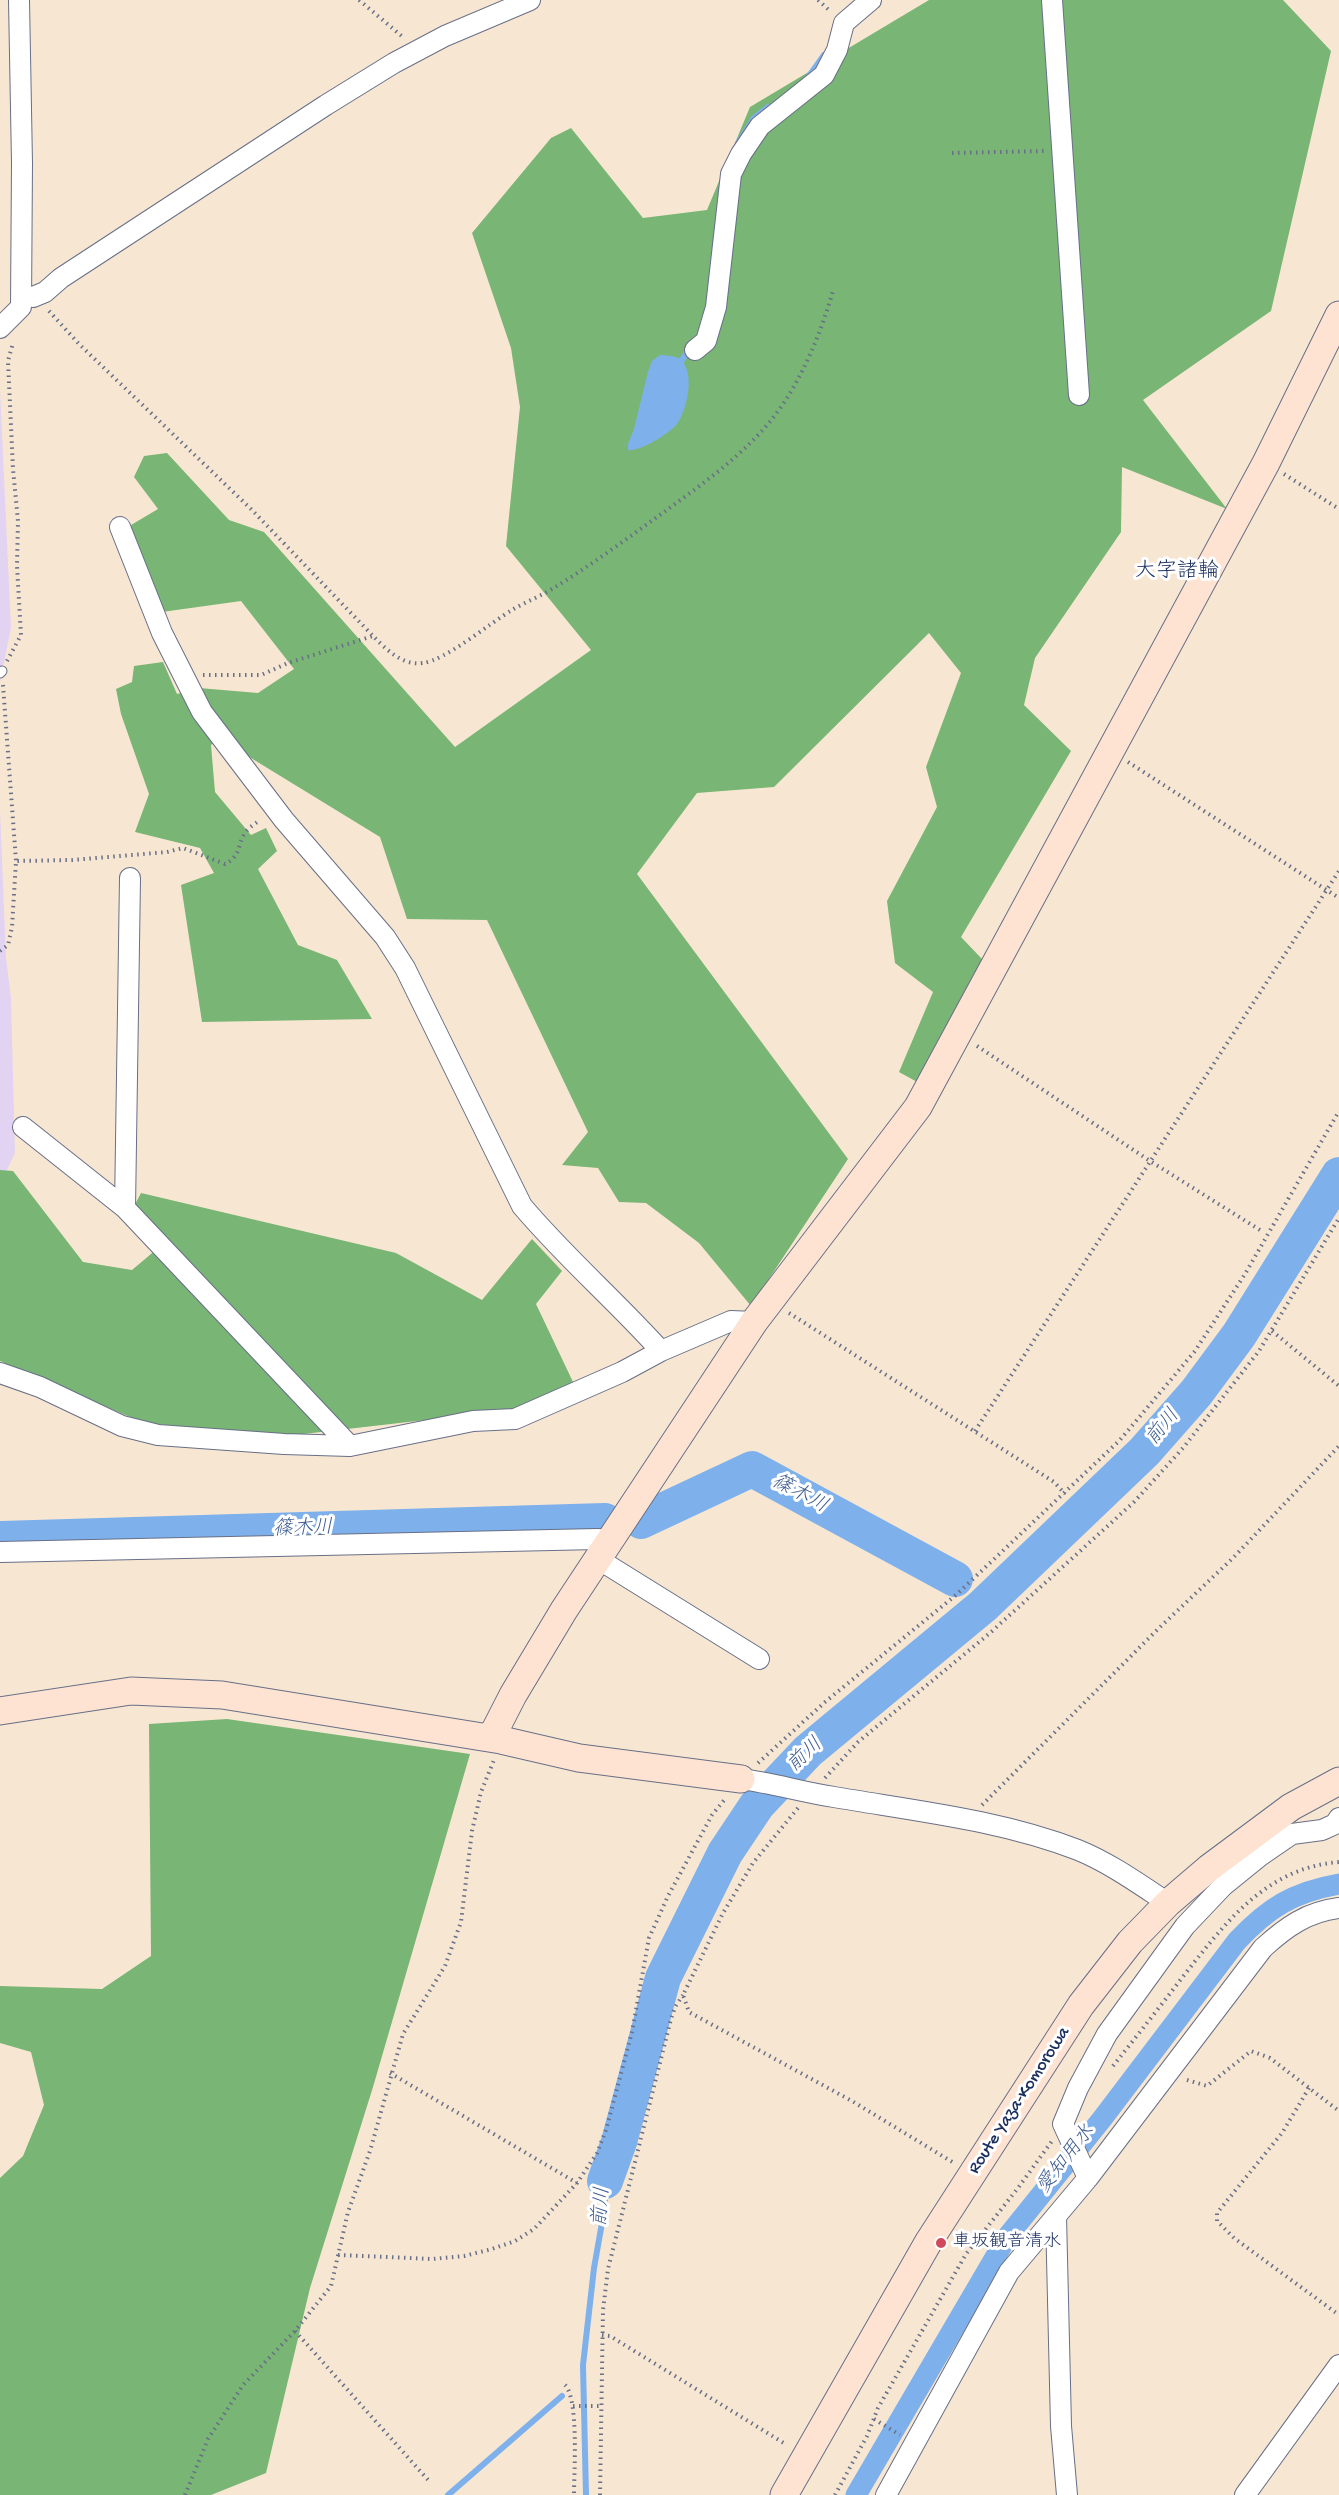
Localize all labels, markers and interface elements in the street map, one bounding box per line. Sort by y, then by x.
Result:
district label: 大字諸輪 [1135,560,1219,586]
water label: 前川 [1142,1405,1186,1451]
water label: 篠木川 [767,1470,831,1520]
water label: 篠木川 [273,1517,333,1543]
water label: 前川 [783,1734,829,1778]
street label: Route Yaza-Komorowa [964,2023,1076,2179]
water label: 愛知用水 [1033,2121,1101,2199]
water label: 前川 [589,2186,617,2228]
place label: 車坂観音清水 [953,2232,1061,2254]
marker: 車坂観音清水 [934,2236,948,2250]

